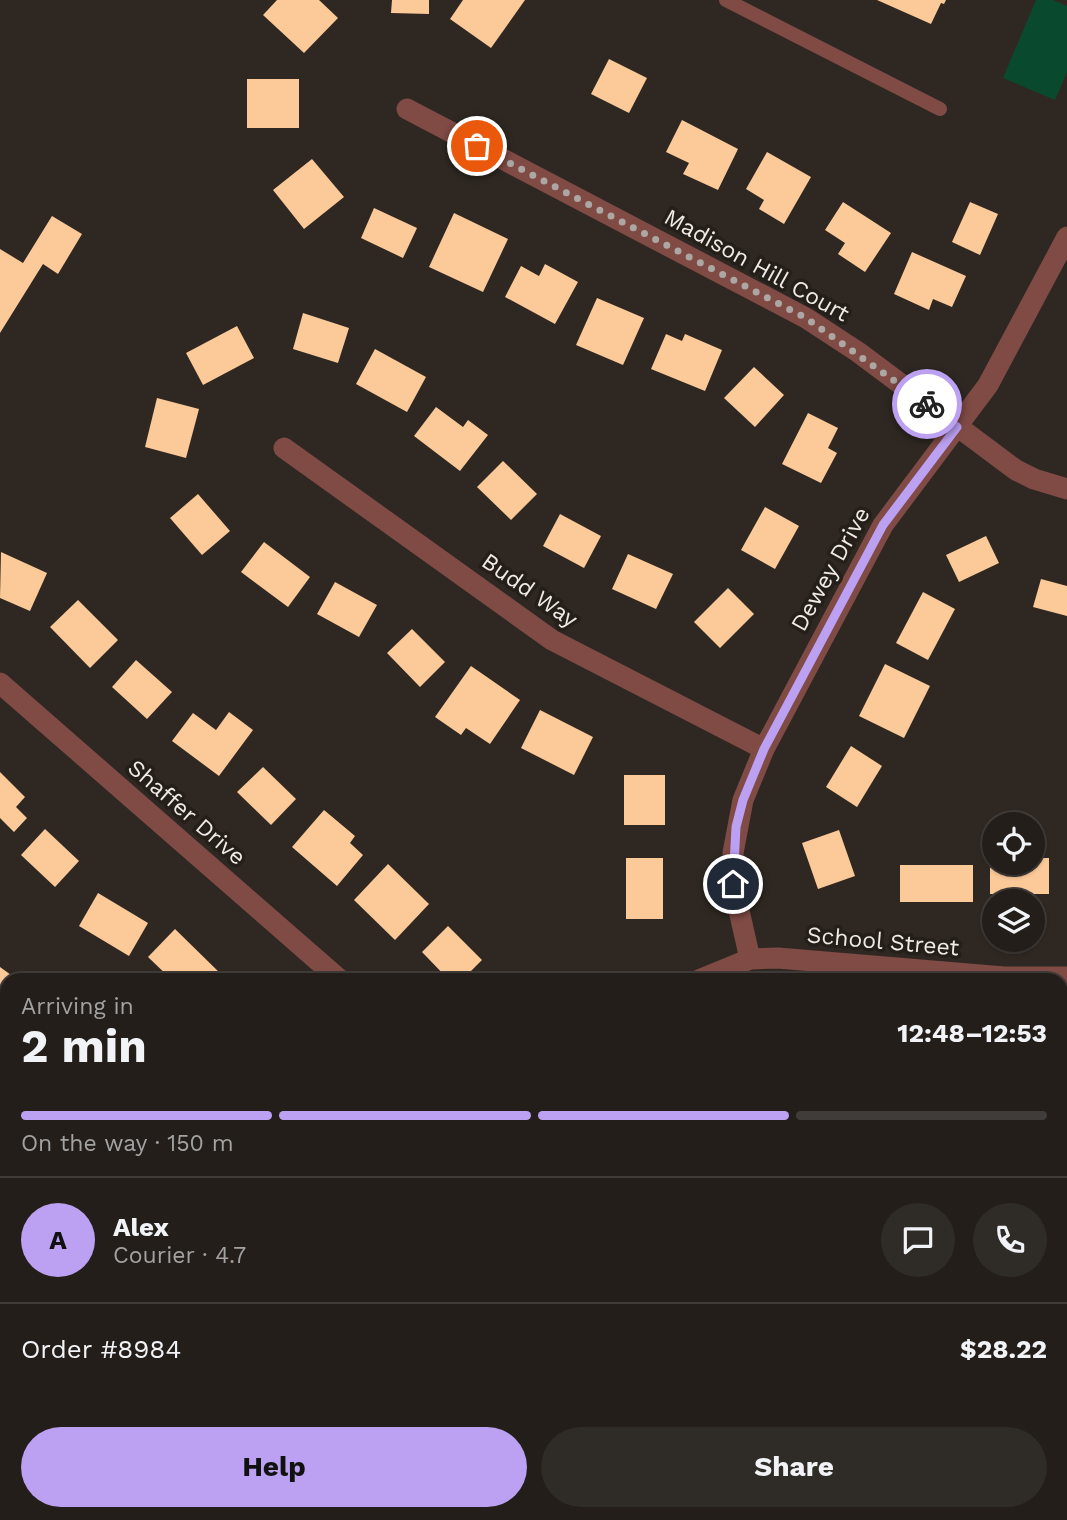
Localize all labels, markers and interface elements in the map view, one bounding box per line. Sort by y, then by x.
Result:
pin [447,116,507,176]
icon: bag [458,127,496,165]
street label: Madison Hill Court [660,203,854,328]
courier [892,369,962,439]
icon: bike [908,385,946,423]
street label: Dewey Drive [785,503,876,636]
street label: Budd Way [477,548,583,633]
street label: Shaffer Drive [122,754,251,871]
map controls [982,812,1045,952]
button: locate [982,812,1045,875]
pin [703,854,763,914]
icon: home [714,865,752,903]
button: layers [982,889,1045,952]
street label: School Street [806,921,961,962]
text: Arriving in [21,993,134,1020]
text: 12:48–12:53 [897,1018,1047,1048]
text: 2 min [21,1019,147,1073]
text: On the way · 150 m [21,1130,234,1157]
button: chat [881,1203,955,1277]
button: phone [973,1203,1047,1277]
text: Alex [113,1212,169,1242]
text: A [49,1225,67,1255]
text: Courier · 4.7 [113,1242,246,1269]
text: Order #8984 [21,1334,181,1364]
text: $28.22 [960,1334,1047,1364]
button: Help [21,1427,527,1507]
button: Share [541,1427,1047,1507]

